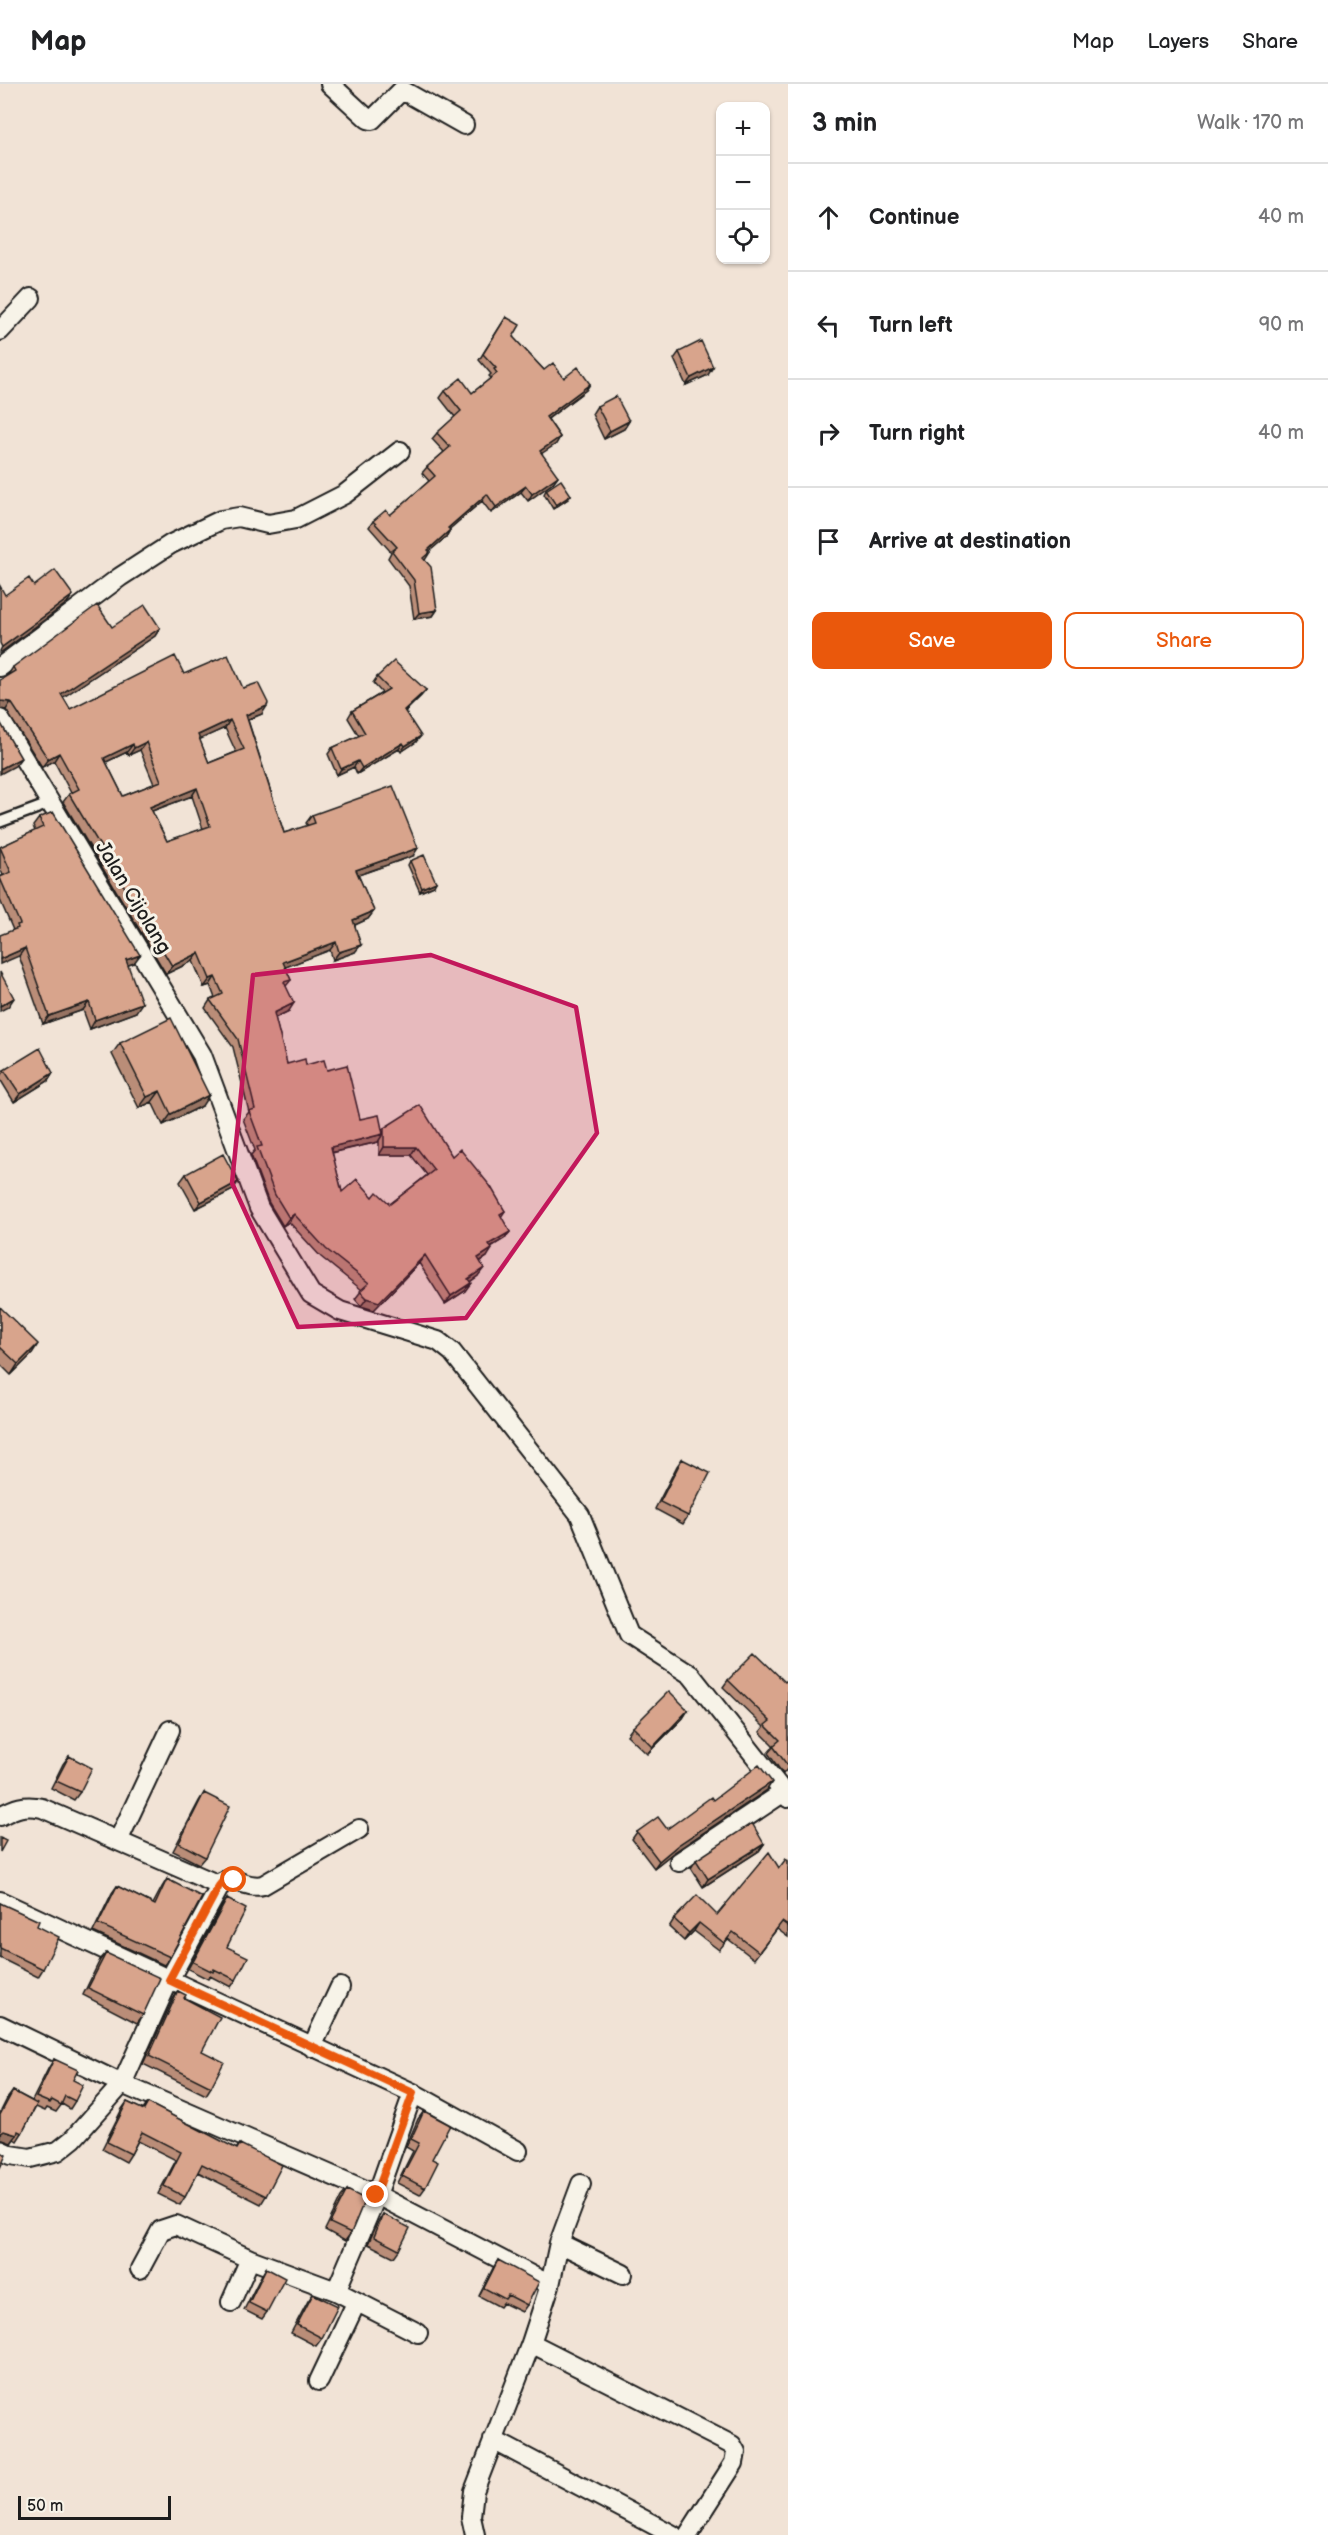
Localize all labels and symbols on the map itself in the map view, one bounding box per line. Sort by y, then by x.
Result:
street label: Jalan Cijolang [90,837,176,958]
route start [220,1866,246,1892]
route end [362,2181,388,2207]
scale bar [18,2493,171,2520]

